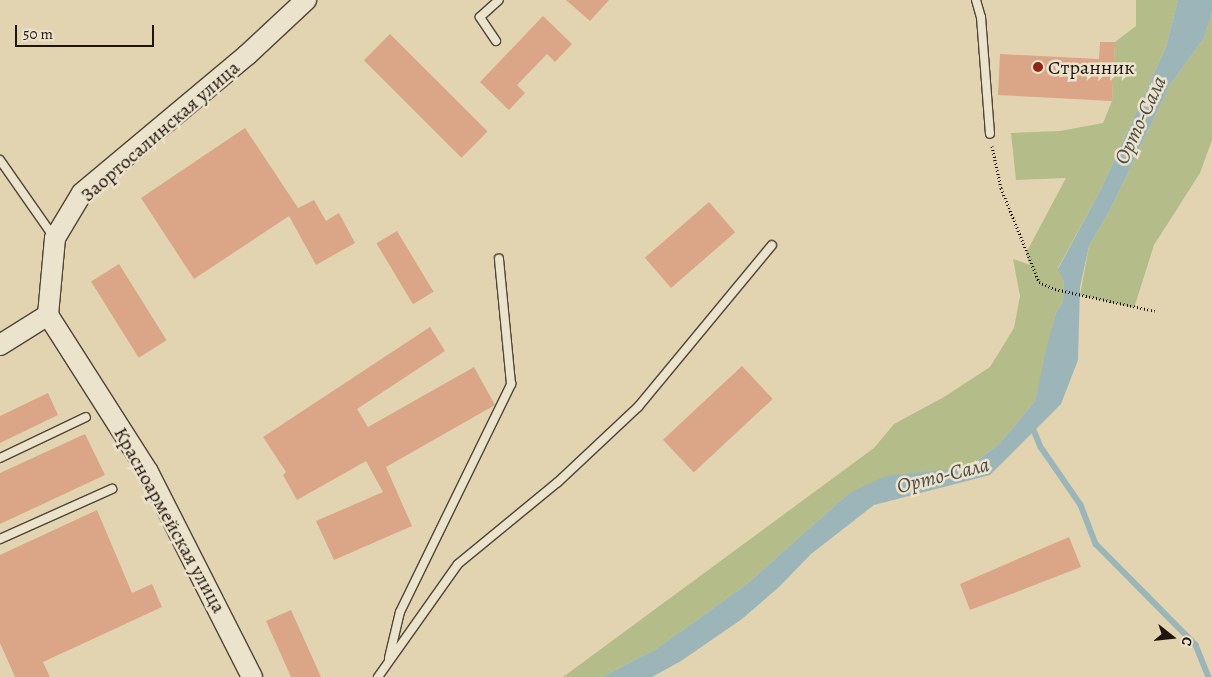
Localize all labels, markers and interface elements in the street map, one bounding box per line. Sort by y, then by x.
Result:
scale bar [18,15,156,47]
text: 50 m [23,24,53,44]
street label: Заортосалинская улица [76,55,244,207]
place label: Странник [1048,55,1135,79]
marker: Странник [1032,61,1044,73]
water label: Орто-Сала [1109,72,1171,168]
street label: Красноармейская улица [109,423,231,617]
water label: Орто-Сала [894,451,992,499]
north arrow [1147,612,1197,662]
text: С [1177,635,1197,648]

